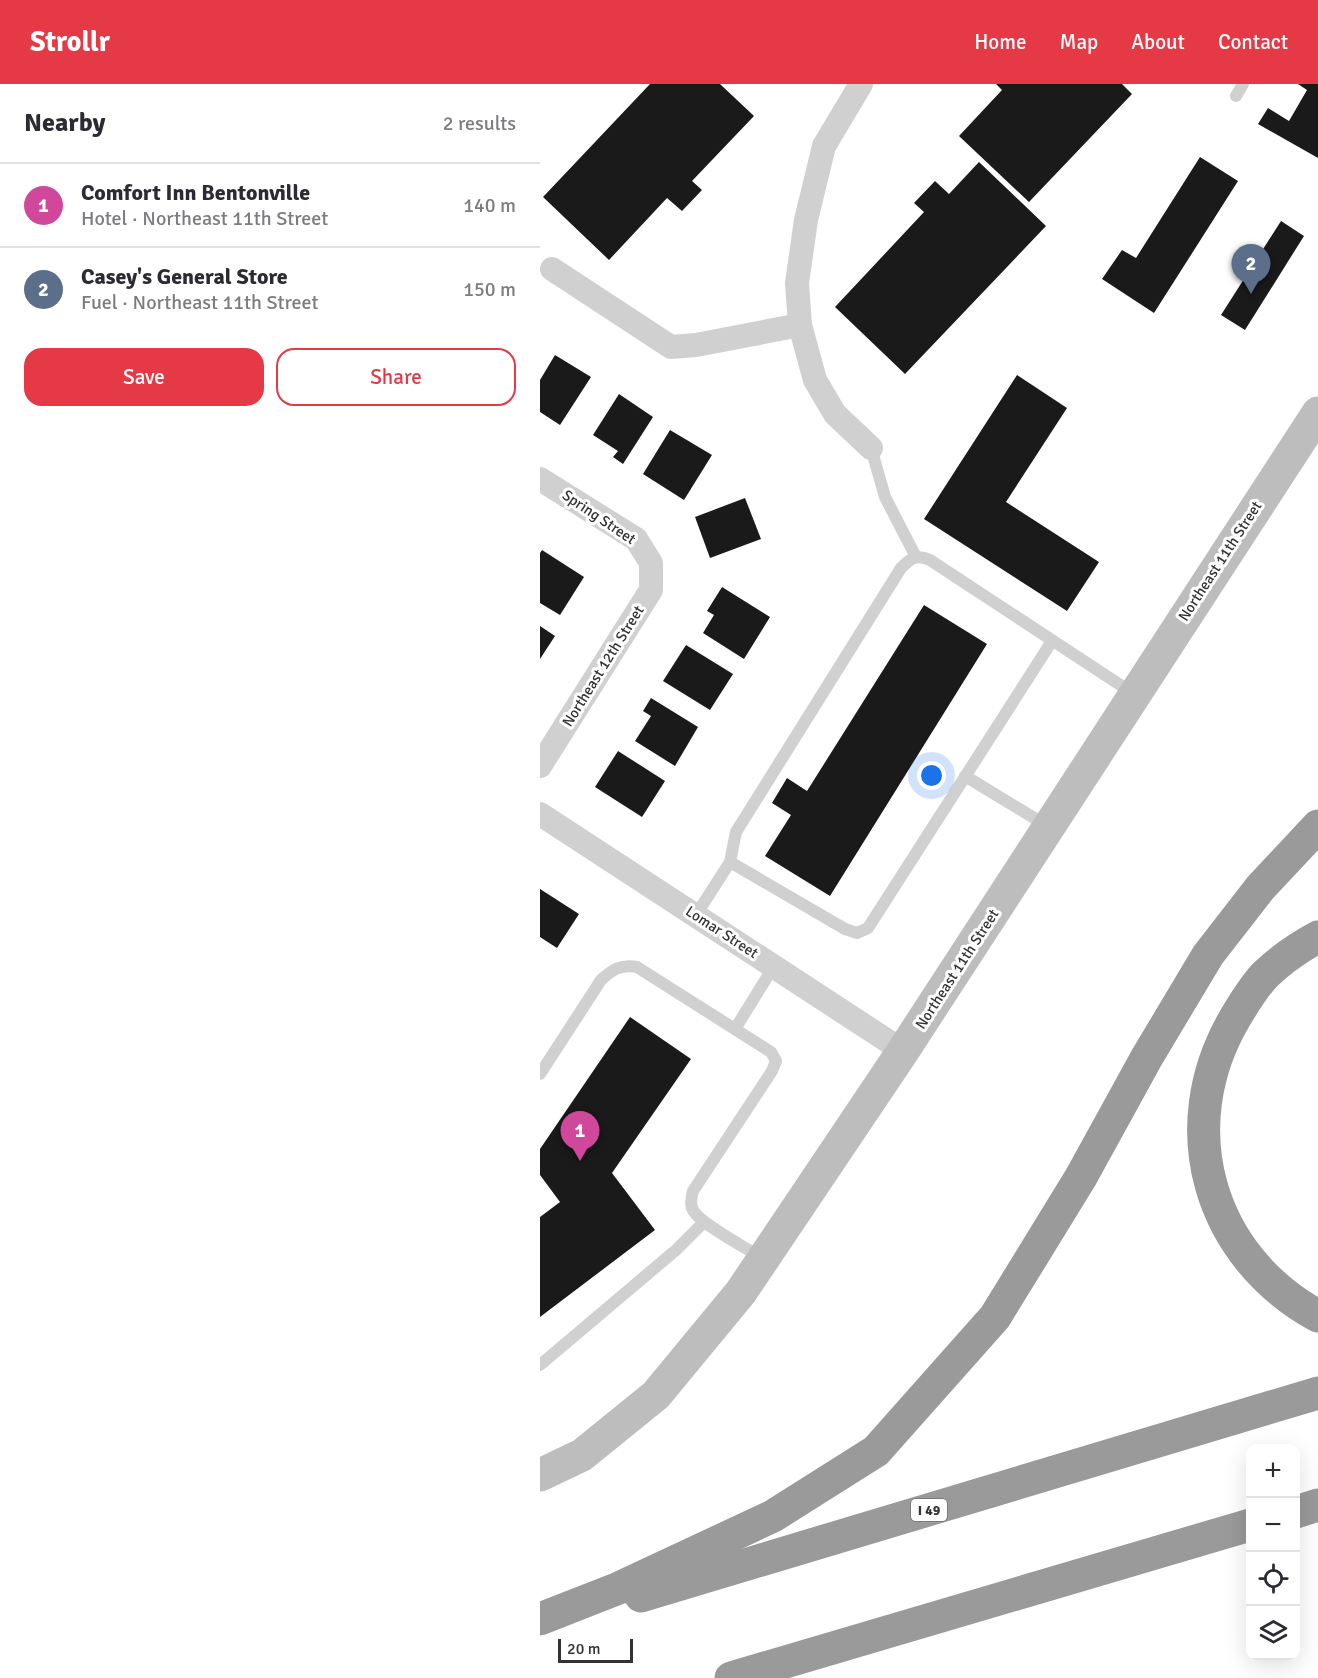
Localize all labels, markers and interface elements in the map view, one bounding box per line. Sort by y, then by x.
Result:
text: Strollr [30,25,110,59]
text: Home [974,29,1027,55]
text: Map [1060,29,1098,55]
text: About [1131,29,1185,55]
text: Contact [1218,29,1288,55]
text: Nearby [24,107,105,139]
text: 2 results [443,111,516,136]
text: Comfort Inn Bentonville [81,179,310,206]
text: 1 [38,193,49,218]
text: 140 m [463,193,516,218]
text: Hotel · Northeast 11th Street [81,206,328,231]
pin: 2 [1232,244,1270,294]
text: Casey's General Store [81,263,288,290]
text: 2 [38,277,49,302]
text: 150 m [463,277,516,302]
text: Fuel · Northeast 11th Street [81,290,319,315]
button: Save [24,348,264,406]
button: Share [276,348,516,406]
street label: Spring Street [559,486,639,548]
street label: Northeast 11th Street [1174,498,1266,624]
street label: Northeast 12th Street [558,602,648,730]
your location [917,761,946,790]
street label: Lomar Street [682,902,762,962]
street label: Northeast 11th Street [911,906,1003,1032]
pin: 1 [560,1112,600,1161]
map controls [1246,1444,1300,1660]
button: + [1246,1444,1300,1498]
button: − [1246,1498,1300,1552]
road number: I 49 [911,1499,947,1521]
button: locate [1246,1552,1300,1606]
button: layers [1246,1606,1300,1660]
scale bar [558,1636,633,1664]
text: 20 m [567,1639,601,1659]

